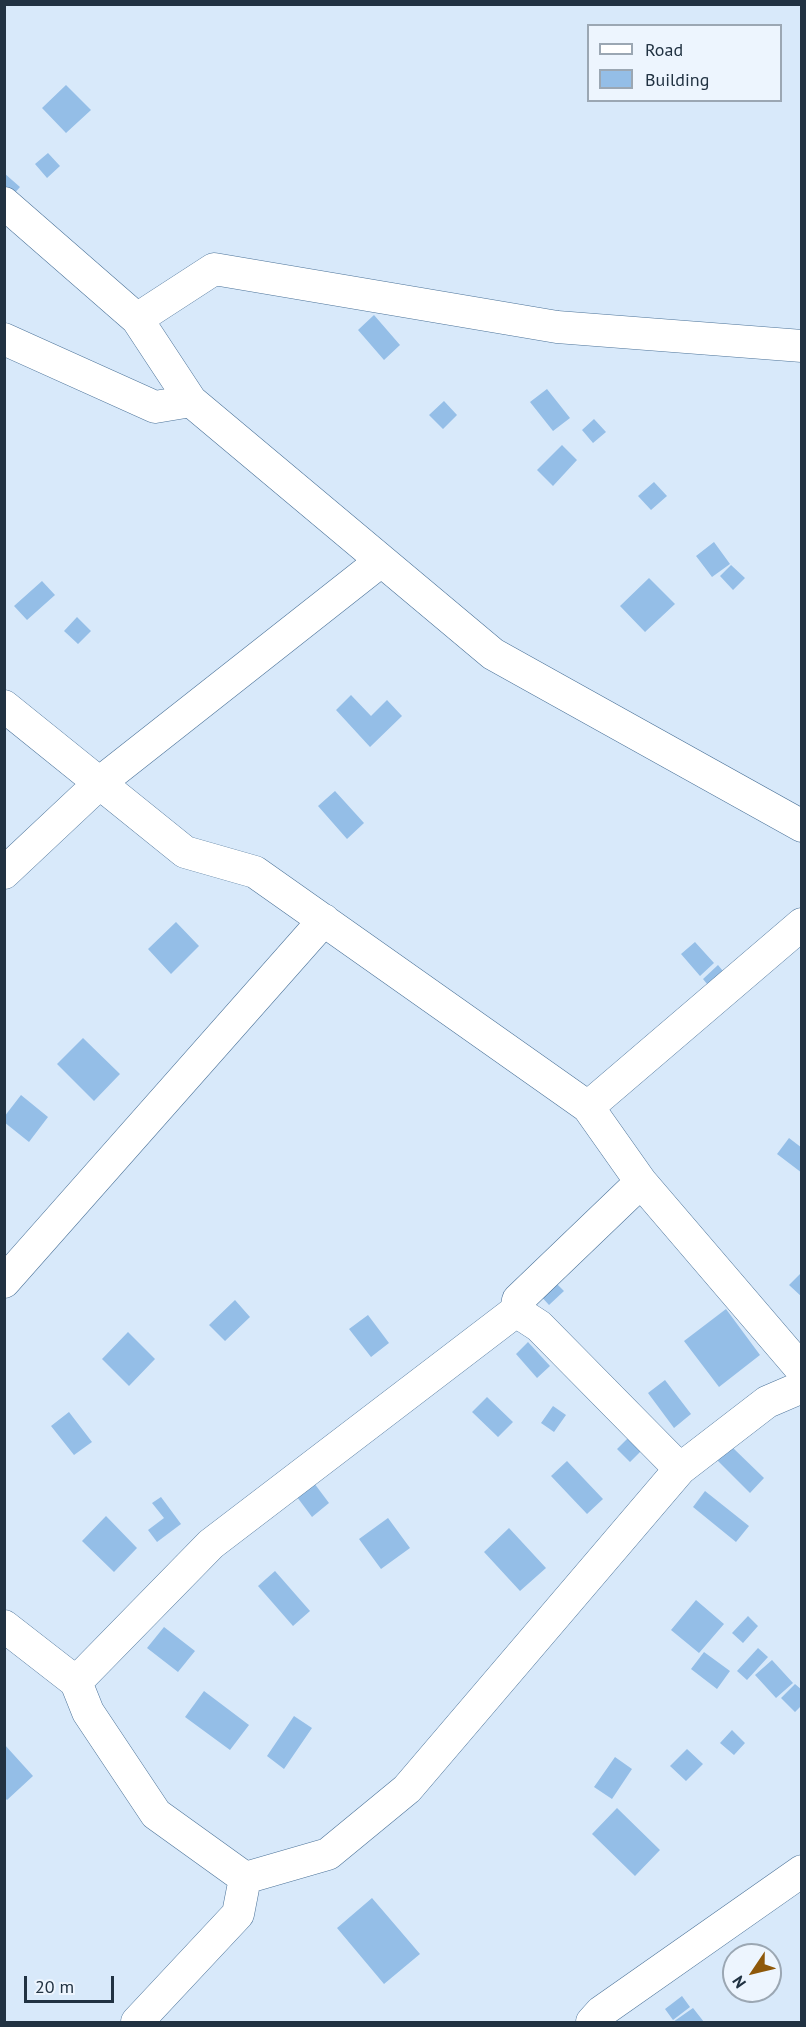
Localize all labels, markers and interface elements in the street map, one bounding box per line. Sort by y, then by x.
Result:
legend [587,24,782,102]
text: Road [645,38,683,61]
text: Building [645,68,709,91]
north arrow [722,1943,782,2003]
scale bar [27,1964,117,2002]
text: N [728,1972,750,1992]
text: 20 m [35,1975,74,1998]

